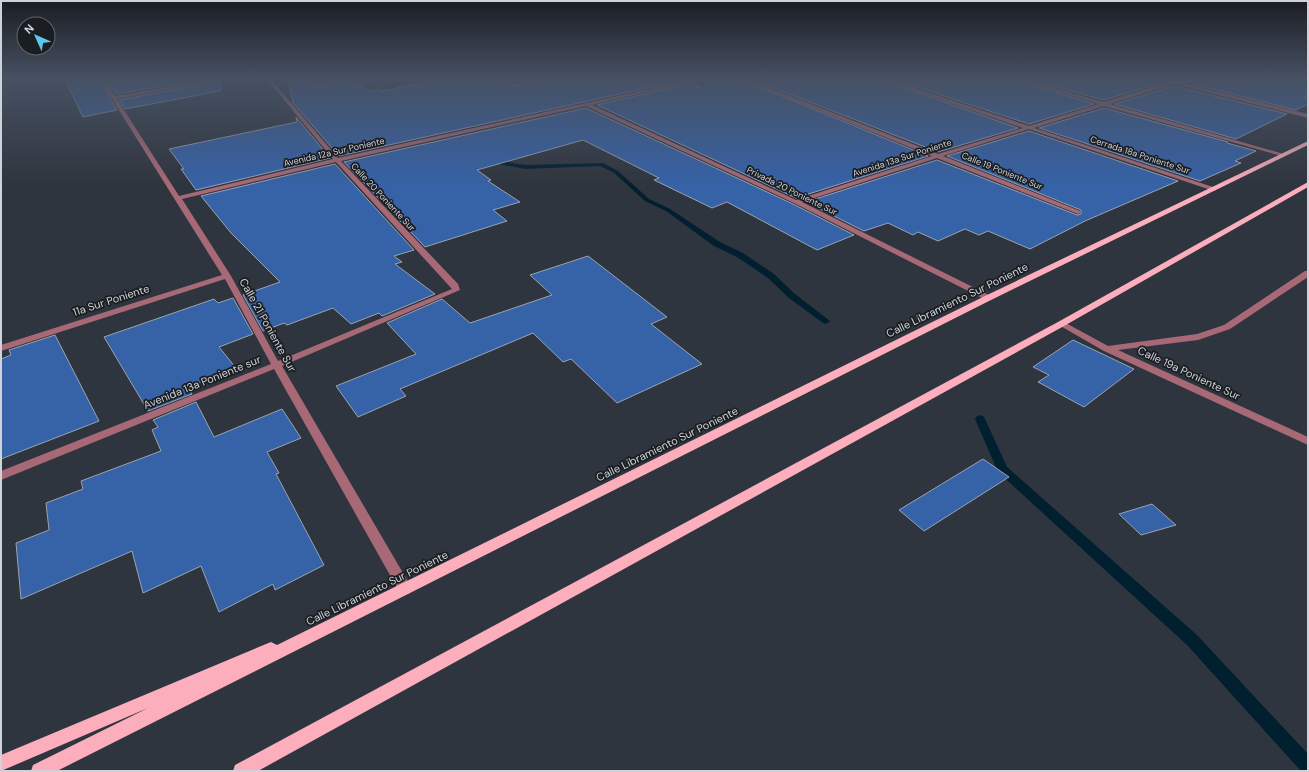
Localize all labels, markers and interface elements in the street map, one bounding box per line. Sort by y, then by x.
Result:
north arrow [16,16,56,56]
text: N [21,21,37,37]
street label: Cerrada 18a Poniente Sur [1089,133,1192,177]
street label: Avenida 12a Sur Poniente [282,135,386,169]
street label: Avenida 13a Sur Poniente [851,136,953,180]
street label: Calle 19 Poniente Sur [960,149,1045,193]
street label: Calle 20 Poniente Sur [348,160,418,234]
street label: Privada 20 Poniente Sur [745,164,840,218]
street label: Calle Libramiento Sur Poniente [884,259,1030,341]
street label: Calle 21 Poniente Sur [236,276,300,374]
street label: 11a Sur Poniente [71,281,151,319]
street label: Calle 19a Poniente Sur [1136,343,1242,403]
street label: Avenida 13a Poniente sur [141,352,263,412]
street label: Calle Libramiento Sur Poniente [594,403,740,485]
street label: Calle Libramiento Sur Poniente [304,547,450,629]

